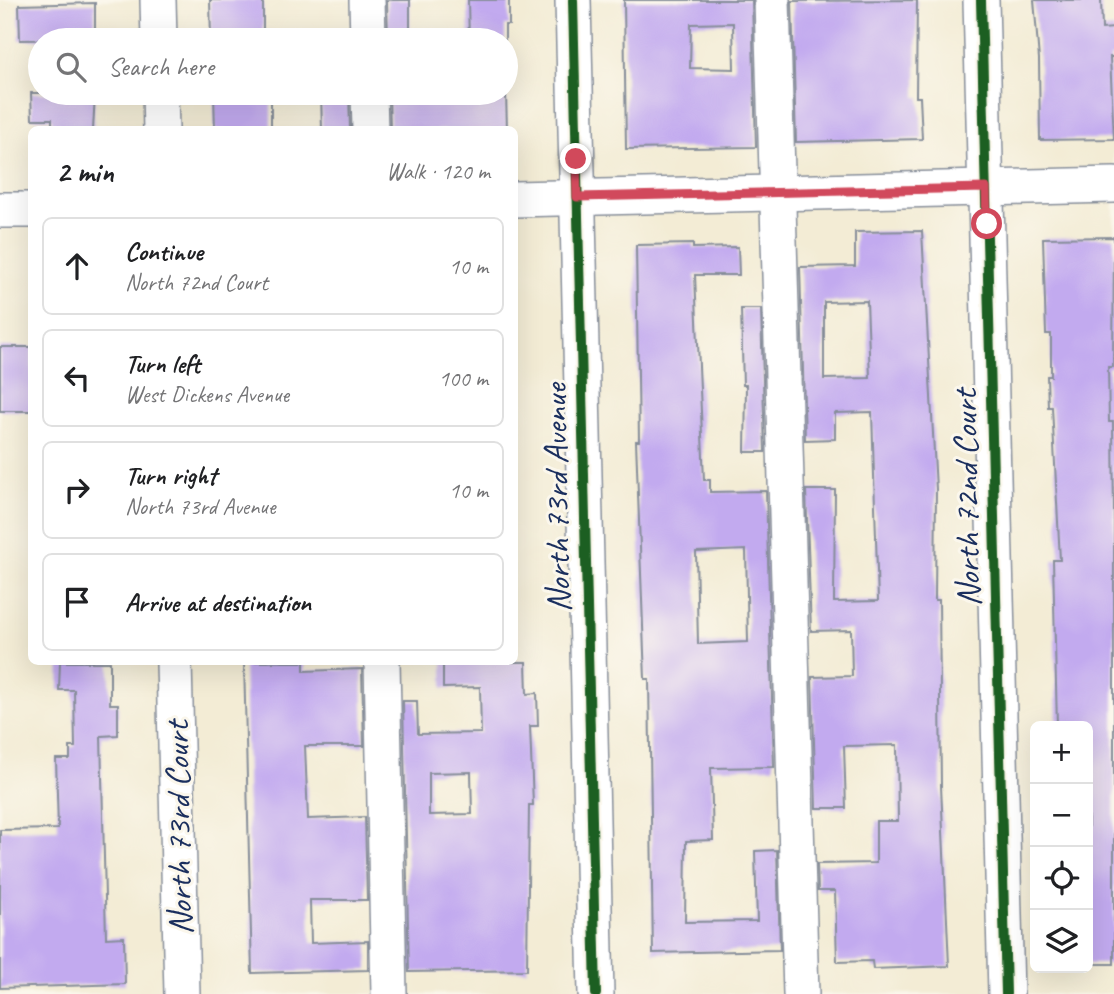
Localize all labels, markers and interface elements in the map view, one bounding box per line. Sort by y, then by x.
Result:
search box [28,28,518,105]
icon: search [52,48,90,86]
text: Search here [108,50,214,83]
route end [560,143,591,174]
text: 2 min [56,153,113,191]
text: Walk · 120 m [386,157,490,186]
route start [971,208,1002,239]
text: Continue [125,235,203,268]
icon: ahead [58,247,96,285]
text: 10 m [449,252,488,281]
text: North 72nd Court [125,268,268,297]
text: Turn left [125,347,200,380]
icon: left [58,359,96,397]
text: 100 m [439,364,488,393]
text: West Dickens Avenue [125,380,289,409]
street label: North 73rd Avenue [532,381,581,613]
street label: North 72nd Court [942,386,991,607]
text: Turn right [125,459,216,492]
icon: right [58,471,96,509]
text: 10 m [449,476,488,505]
text: North 73rd Avenue [125,492,275,521]
icon: arrive [58,583,96,621]
text: Arrive at destination [125,586,311,619]
street label: North 73rd Court [154,717,203,935]
map controls [1030,721,1093,973]
button: + [1030,721,1093,784]
button: − [1030,784,1093,847]
button: locate [1030,847,1093,910]
button: layers [1030,910,1093,973]

